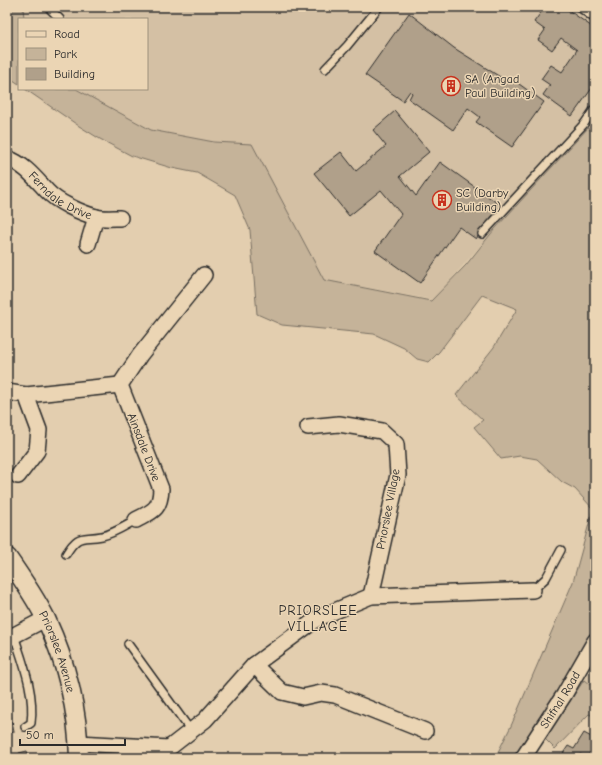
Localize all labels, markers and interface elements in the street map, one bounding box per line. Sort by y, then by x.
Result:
legend [18,18,148,90]
text: Road [54,27,80,41]
text: Park [54,47,77,61]
text: Building [54,67,95,81]
place label: SA (Angad Paul Building) [465,72,535,100]
building icon: SA (Angad Paul Building) [440,75,462,97]
street label: Ferndale Drive [26,169,94,222]
place label: SC (Darby Building) [456,186,509,214]
building icon: SC (Darby Building) [431,189,453,211]
street label: Ainsdale Drive [125,411,163,483]
street label: Priorslee Village [373,467,403,551]
district label: PRIORSLEE VILLAGE [278,602,358,635]
street label: Priorslee Avenue [36,609,78,694]
street label: Shifnal Road [537,669,583,731]
scale bar [20,721,125,747]
text: 50 m [26,728,54,742]

